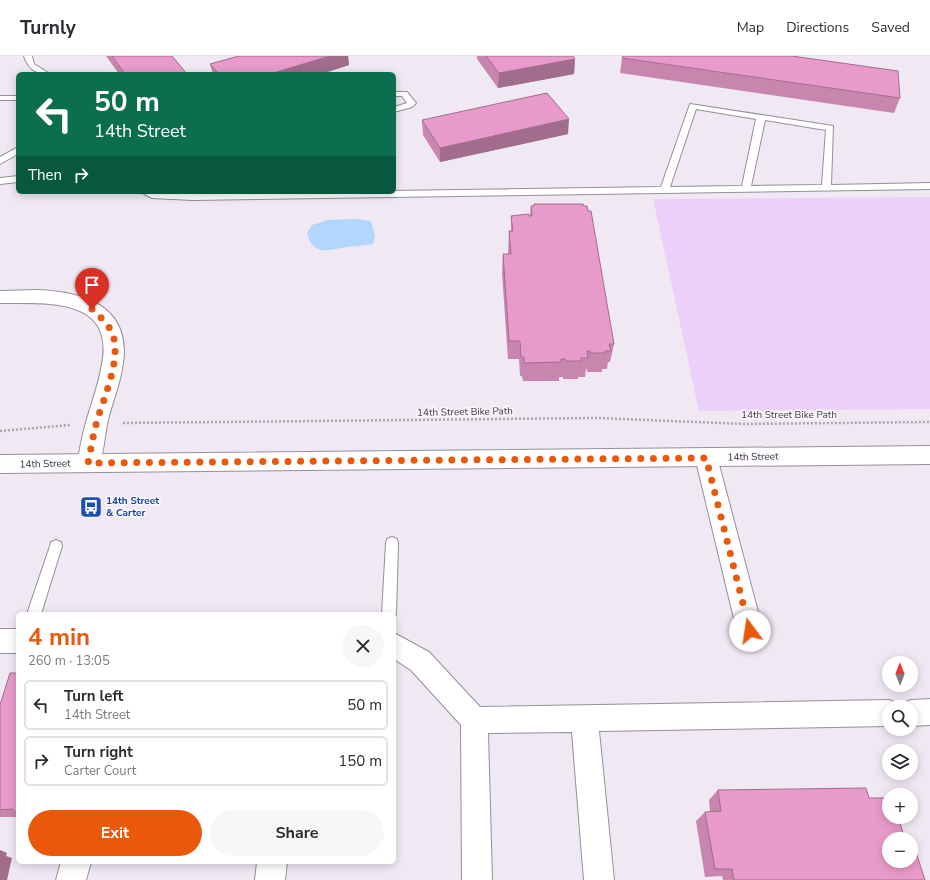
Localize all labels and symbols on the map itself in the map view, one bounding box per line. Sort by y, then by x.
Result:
pin [75,268,109,309]
street label: 14th Street Bike Path [417,404,513,420]
street label: 14th Street Bike Path [741,408,837,422]
street label: 14th Street [727,450,779,464]
street label: 14th Street [19,457,71,471]
bus stop icon: 14th Street & Carter [78,494,104,520]
place label: 14th Street & Carter [106,494,159,520]
position arrow [729,610,771,652]
north arrow [882,656,918,692]

